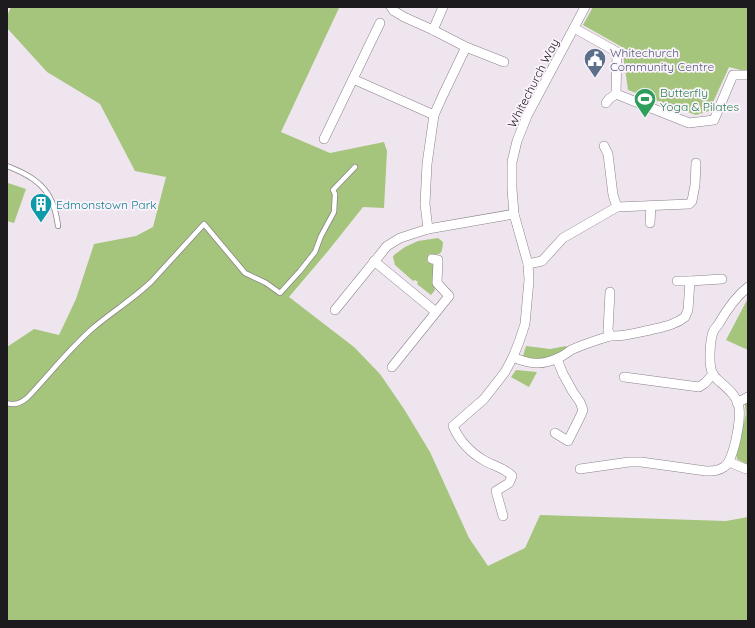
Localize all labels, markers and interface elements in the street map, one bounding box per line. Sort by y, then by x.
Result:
street label: Whitechurch Way [504,36,562,130]
place label: Whitechurch Community Centre [610,45,714,74]
public building icon: Whitechurch Community Centre [582,46,608,79]
place label: Butterfly Yoga & Pilates [660,85,739,114]
sports icon: Butterfly Yoga & Pilates [632,86,658,119]
building icon: Edmonstown Park [28,191,54,224]
place label: Edmonstown Park [56,197,157,212]

